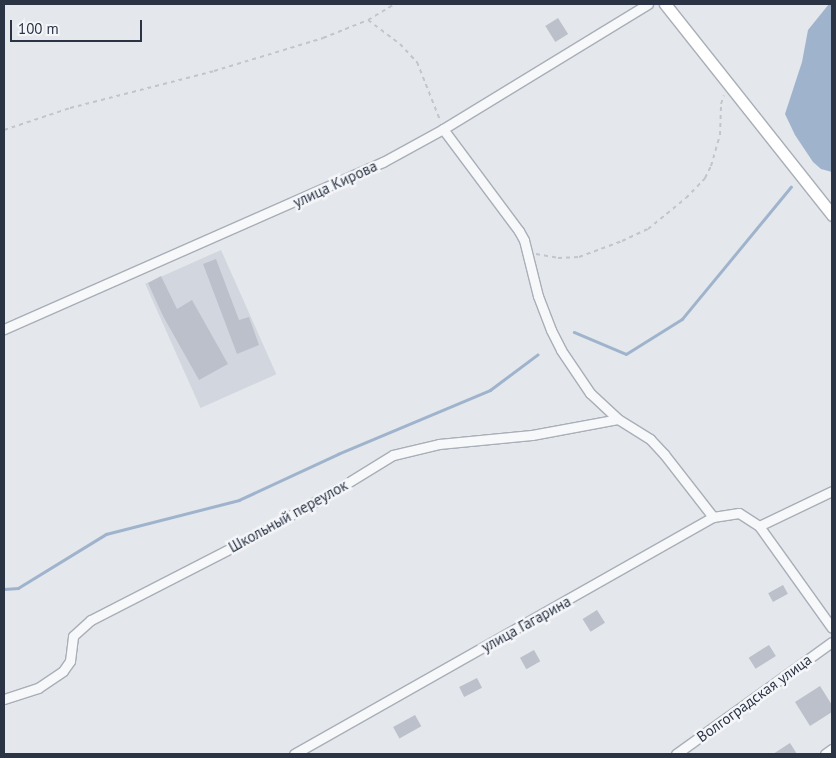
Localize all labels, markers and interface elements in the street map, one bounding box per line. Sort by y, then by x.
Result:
scale bar [12,10,145,42]
text: 100 m [18,19,59,38]
street label: улица Кирова [290,157,380,211]
street label: Школьный переулок [225,476,351,556]
street label: улица Гагарина [478,592,574,656]
street label: Волгоградская улица [693,650,815,746]

